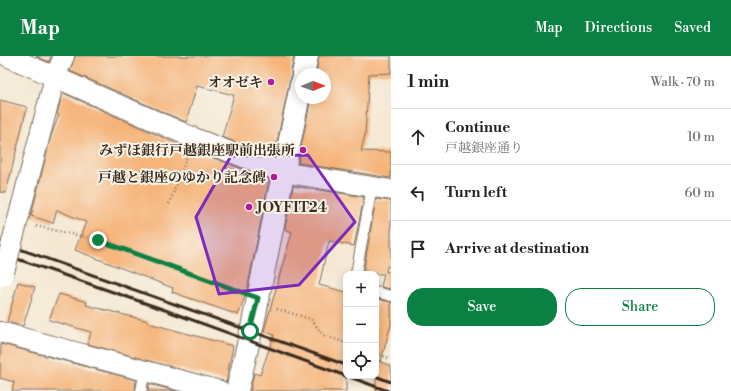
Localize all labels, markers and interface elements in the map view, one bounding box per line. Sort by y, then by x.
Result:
text: Map [20,16,60,40]
text: Map [535,19,563,37]
text: Directions [585,19,652,37]
text: Saved [674,19,711,37]
north arrow [295,68,331,104]
text: 1 min [407,71,449,93]
place label: オオゼキ [208,74,263,92]
text: Walk · 70 m [650,74,715,90]
marker: オオゼキ [266,77,276,87]
text: Continue [445,118,510,137]
icon: ahead [407,126,429,148]
text: 10 m [687,129,715,145]
text: 戸越銀座通り [445,140,523,156]
place label: みずほ銀行戸越銀座駅前出張所 [99,142,295,160]
marker: みずほ銀行戸越銀座駅前出張所 [298,145,308,155]
place label: 戸越と銀座のゆかり記念碑 [98,169,266,187]
marker: 戸越と銀座のゆかり記念碑 [269,172,279,182]
icon: left [407,182,429,204]
text: Turn left [445,183,507,202]
text: 60 m [684,185,715,201]
place label: JOYFIT24 [255,199,327,217]
marker: JOYFIT24 [244,202,254,212]
route end [89,231,107,249]
icon: arrive [407,238,429,260]
text: Arrive at destination [445,239,589,258]
map controls [343,271,379,379]
button: + [343,271,379,307]
button: Save [407,288,557,326]
button: Share [565,288,715,326]
button: − [343,307,379,343]
route start [241,322,259,340]
button: locate [343,343,379,379]

